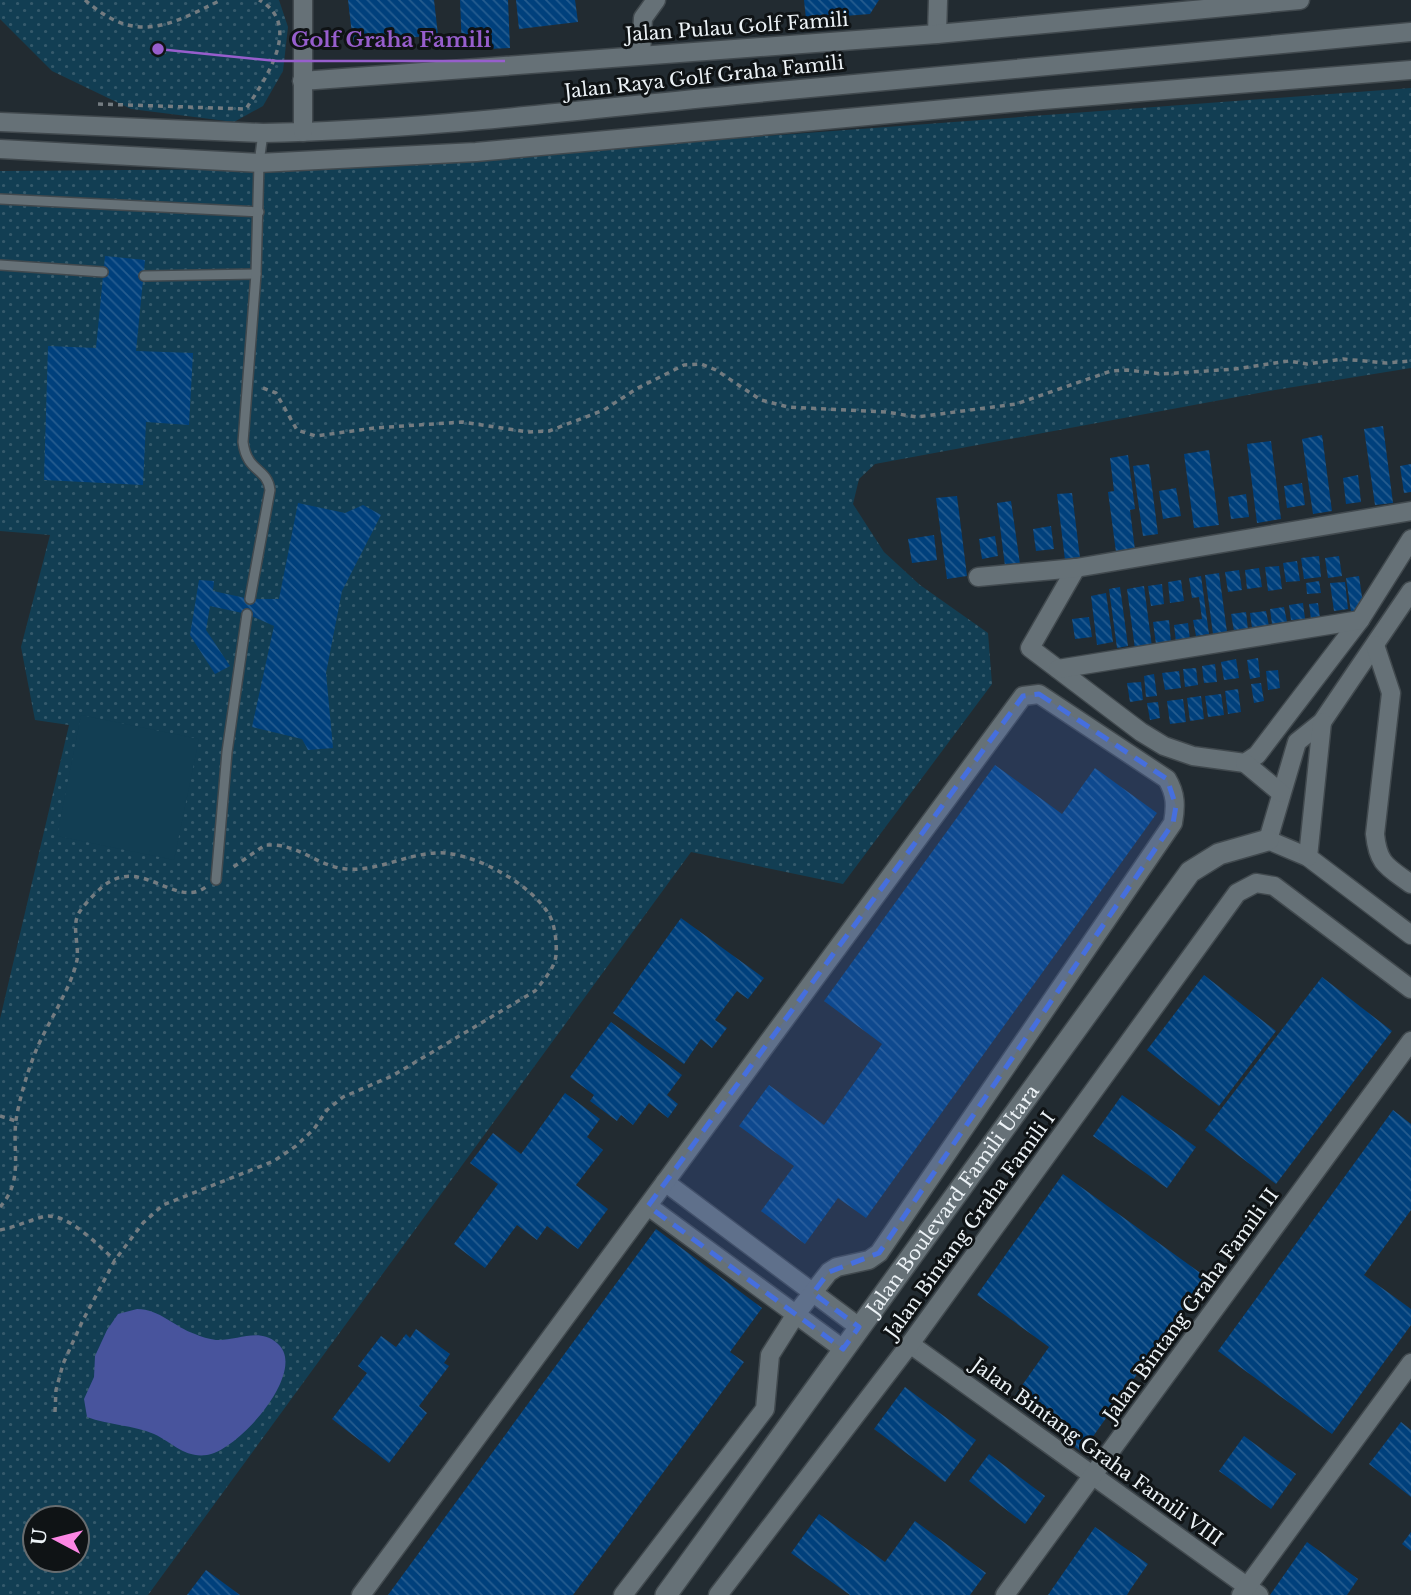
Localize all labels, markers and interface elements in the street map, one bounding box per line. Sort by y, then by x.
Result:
street label: Jalan Pulau Golf Famili [622,8,850,46]
callout: Golf Graha Famili [277,19,505,61]
text: Golf Graha Famili [291,27,491,53]
street label: Jalan Raya Golf Graha Famili [560,51,845,103]
street label: Jalan Boulevard Famili Utara [859,1080,1044,1322]
street label: Jalan Bintang Graha Famili I [878,1107,1060,1345]
street label: Jalan Bintang Graha Famili II [1097,1184,1283,1428]
street label: Jalan Bintang Graha Famili VIII [965,1351,1227,1551]
north arrow [21,1504,91,1574]
text: U [27,1527,52,1547]

